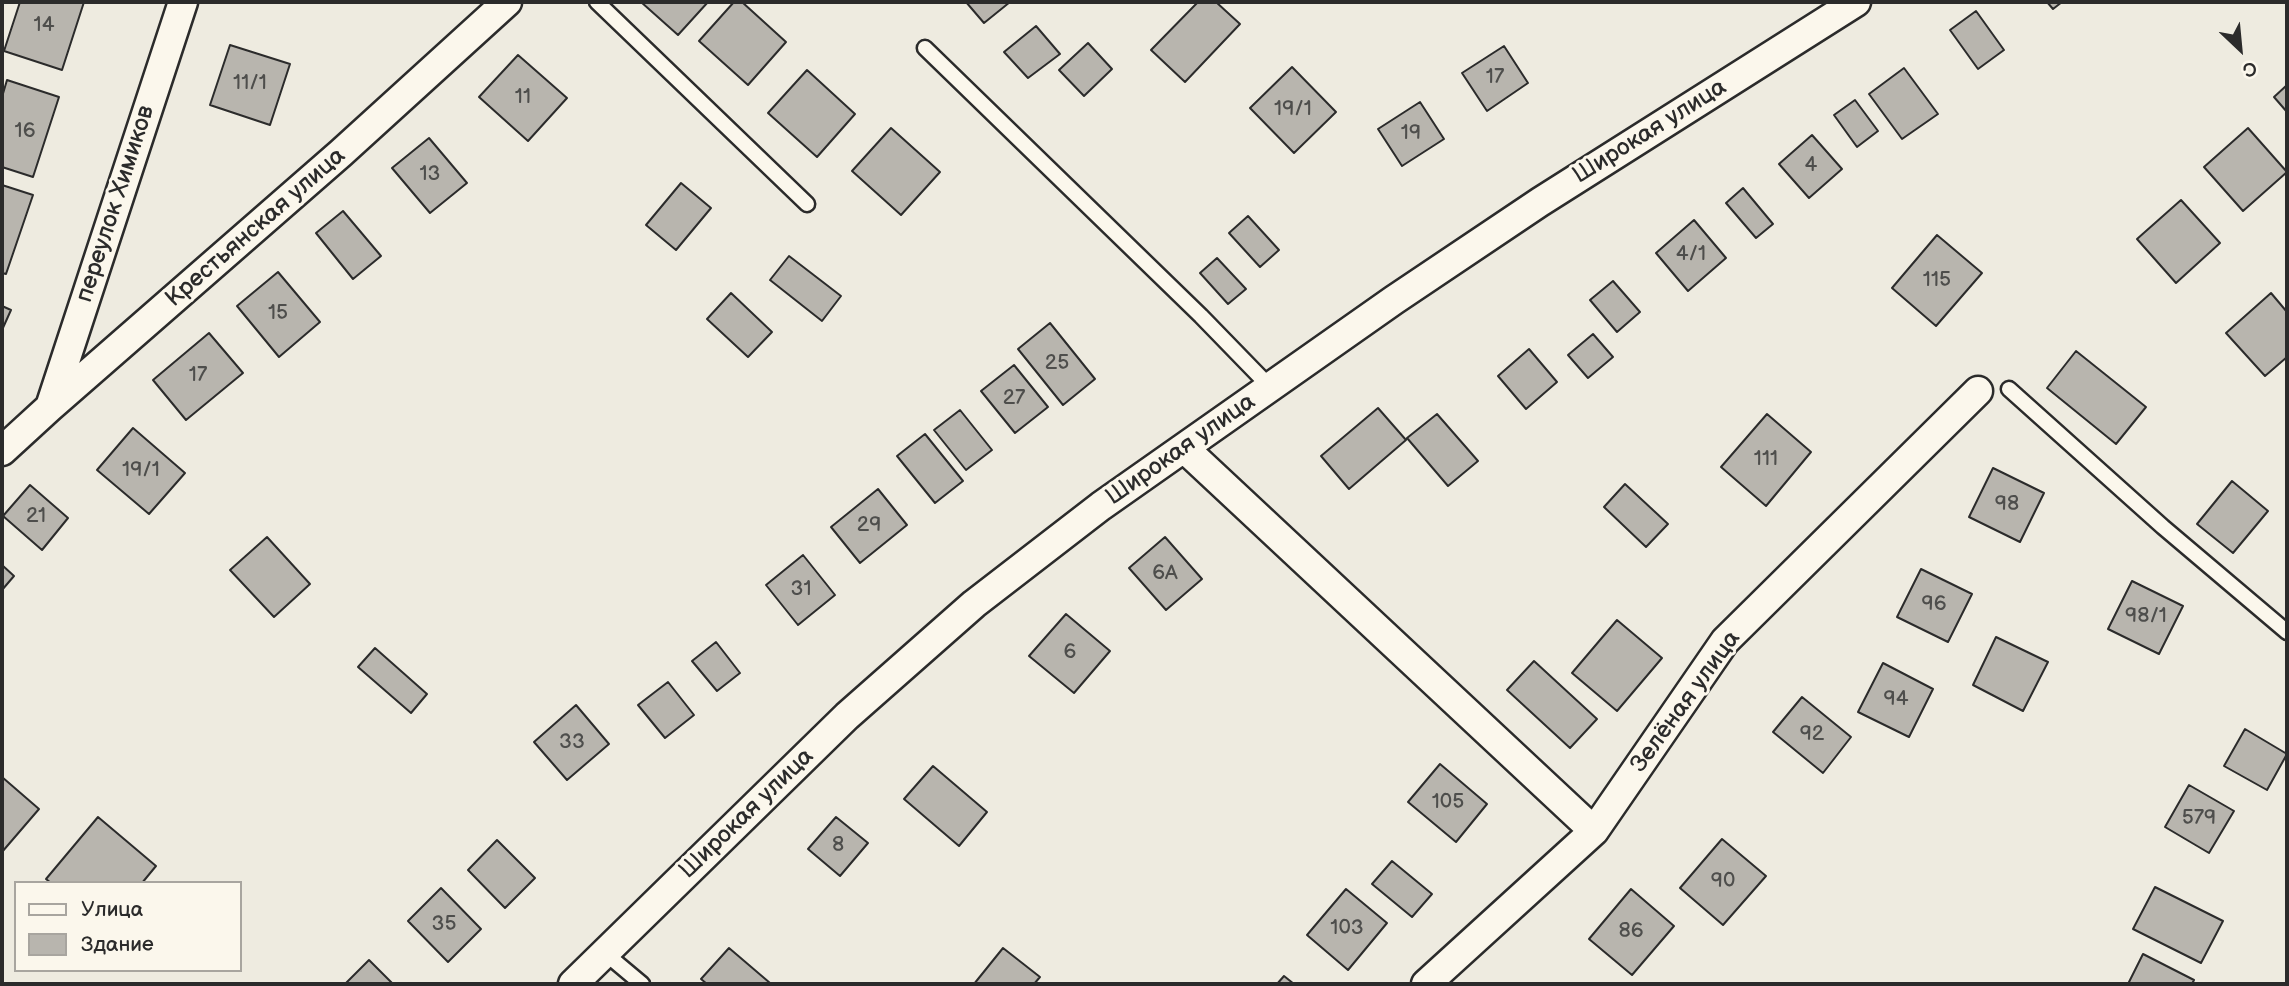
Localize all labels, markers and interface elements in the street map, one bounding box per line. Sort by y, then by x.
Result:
house number: 14 [34,13,54,39]
north arrow [2205,14,2275,84]
text: С [2238,55,2260,82]
house number: 17 [1486,65,1504,91]
house number: 11/1 [233,71,267,97]
street label: Широкая улица [1568,73,1732,191]
house number: 11 [515,85,531,111]
house number: 19/1 [1274,97,1312,123]
street label: переулок Химиков [71,102,161,306]
house number: 16 [15,119,35,145]
house number: 19 [1401,121,1421,147]
street label: Крестьянская улица [160,142,352,314]
house number: 4 [1805,153,1817,179]
house number: 13 [419,162,441,188]
house number: 4/1 [1676,242,1706,268]
house number: 115 [1923,268,1951,294]
house number: 15 [268,301,288,327]
house number: 25 [1045,351,1069,377]
house number: 17 [189,363,207,389]
house number: 27 [1003,386,1025,412]
street label: Широкая улица [1101,388,1261,512]
house number: 111 [1754,447,1778,473]
house number: 19/1 [122,458,160,484]
house number: 98 [1995,492,2019,518]
house number: 21 [26,504,46,530]
house number: 29 [857,513,881,539]
house number: 6А [1152,561,1178,587]
house number: 31 [790,577,812,603]
house number: 96 [1922,592,1946,618]
house number: 98/1 [2125,604,2167,630]
street label: Зелёная улица [1625,625,1747,779]
house number: 6 [1064,640,1076,666]
house number: 94 [1884,687,1908,713]
house number: 92 [1800,722,1824,748]
house number: 33 [559,730,585,756]
street label: Широкая улица [674,743,820,885]
house number: 105 [1432,790,1464,816]
house number: 579 [2182,806,2216,832]
house number: 8 [832,833,844,859]
house number: 90 [1711,869,1735,895]
legend [14,881,242,972]
text: Улица [81,897,143,922]
house number: 35 [432,912,456,938]
house number: 103 [1330,916,1364,942]
house number: 86 [1618,919,1644,945]
text: Здание [81,932,154,957]

